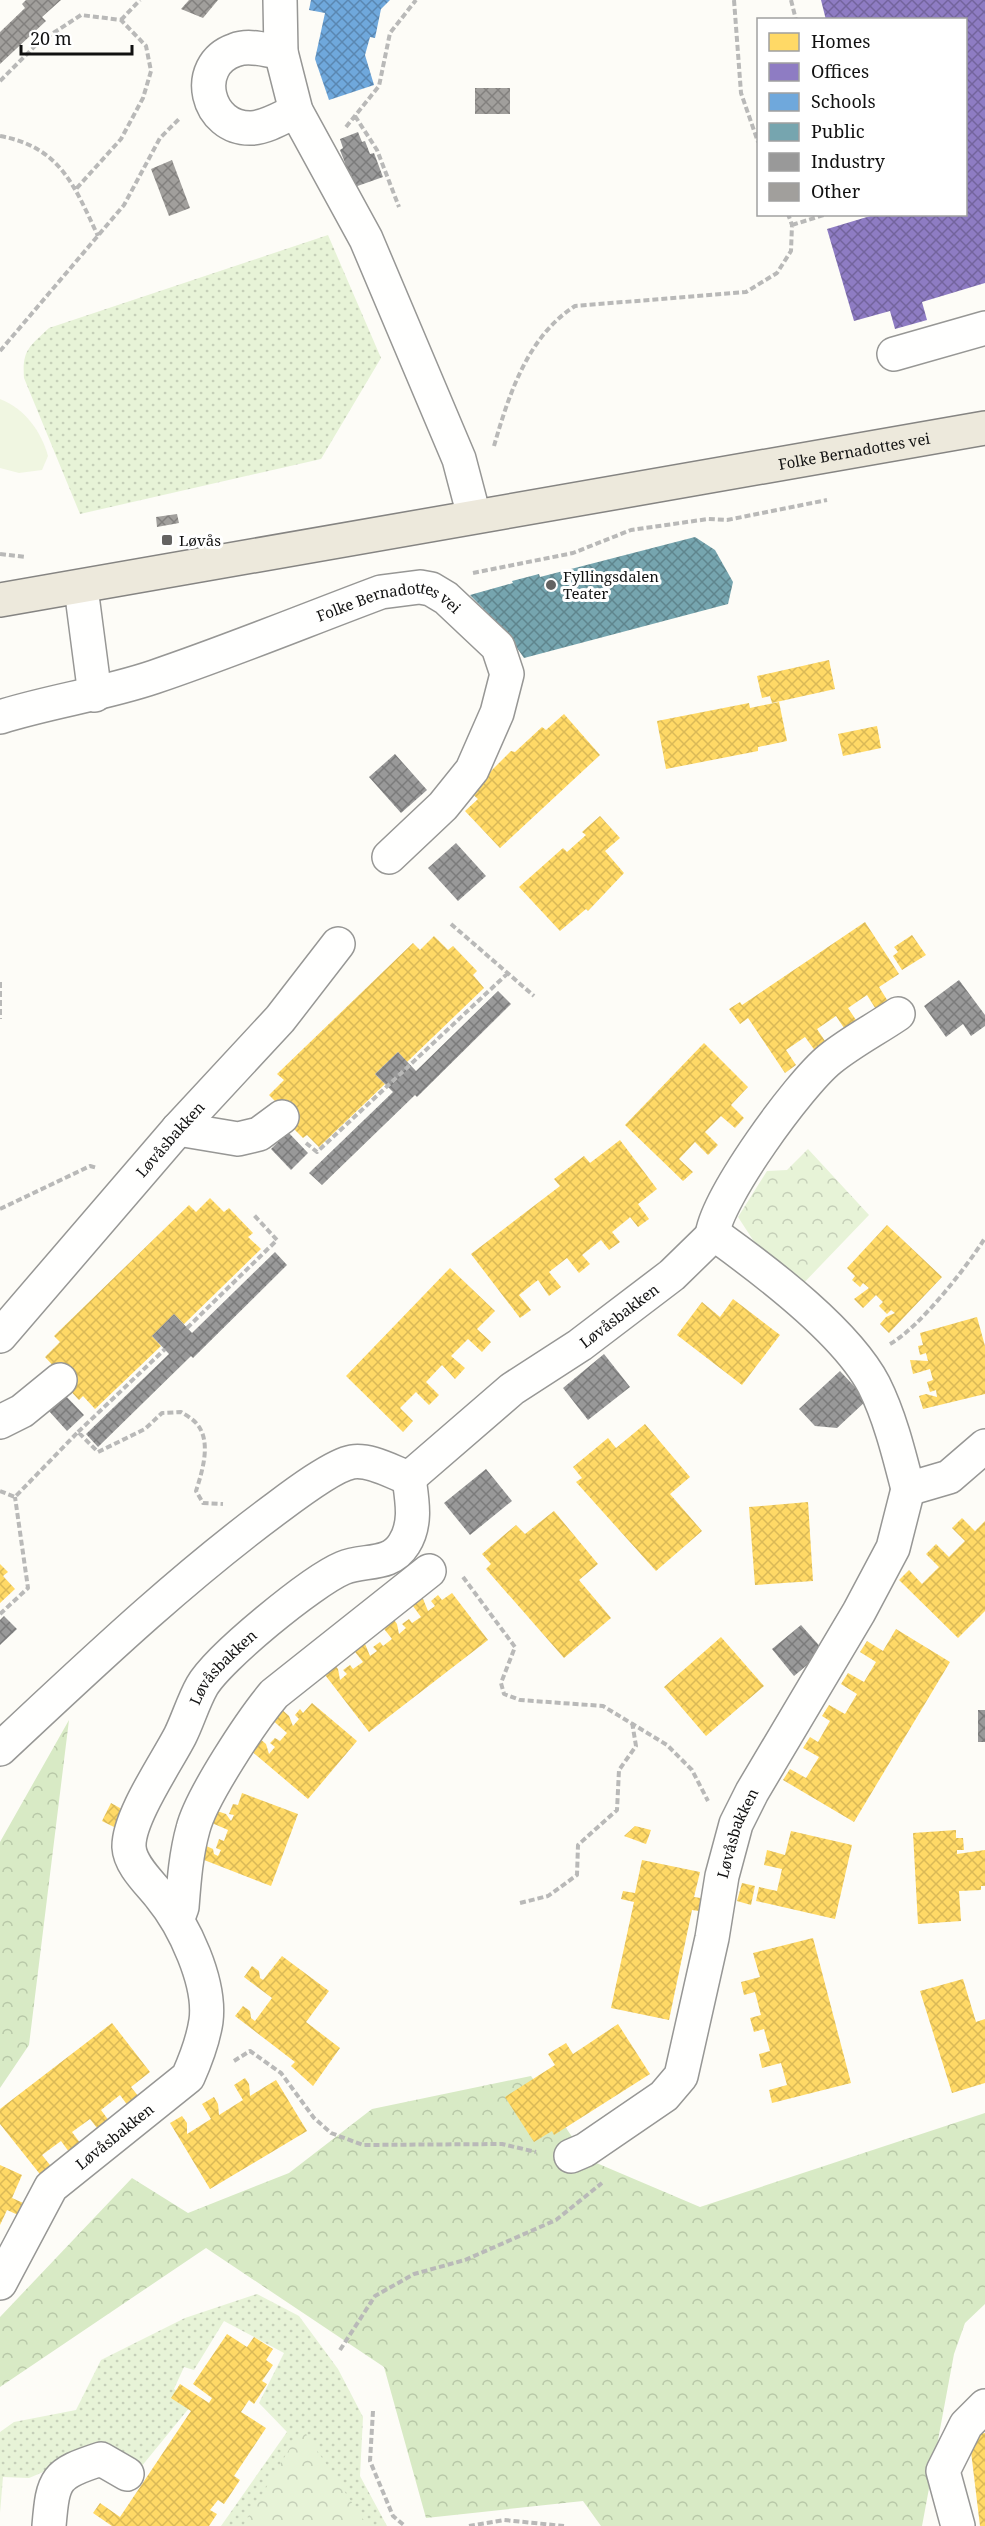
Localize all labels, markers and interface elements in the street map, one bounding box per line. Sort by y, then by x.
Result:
scale bar [21,18,132,56]
legend [757,18,967,216]
text: 20 m [30,26,72,50]
text: Homes [811,29,870,53]
text: Offices [811,59,869,83]
text: Schools [811,89,876,113]
text: Public [811,119,865,143]
text: Industry [811,149,886,173]
text: Other [811,179,861,203]
street label: Folke Bernadottes vei [777,428,932,474]
place label: Løvås [179,530,221,550]
marker: Løvås [160,533,174,547]
place label: Fyllingsdalen Teater [563,566,659,603]
text: Folke Bernadottes vei [314,577,466,626]
marker: Fyllingsdalen Teater [544,578,558,592]
street label: Folke Bernadottes vei [309,604,463,628]
street label: Løvåsbakken [131,1097,209,1181]
street label: Løvåsbakken [575,1279,663,1352]
street label: Løvåsbakken [184,1625,261,1708]
street label: Løvåsbakken [712,1784,763,1880]
street label: Løvåsbakken [71,2099,158,2174]

